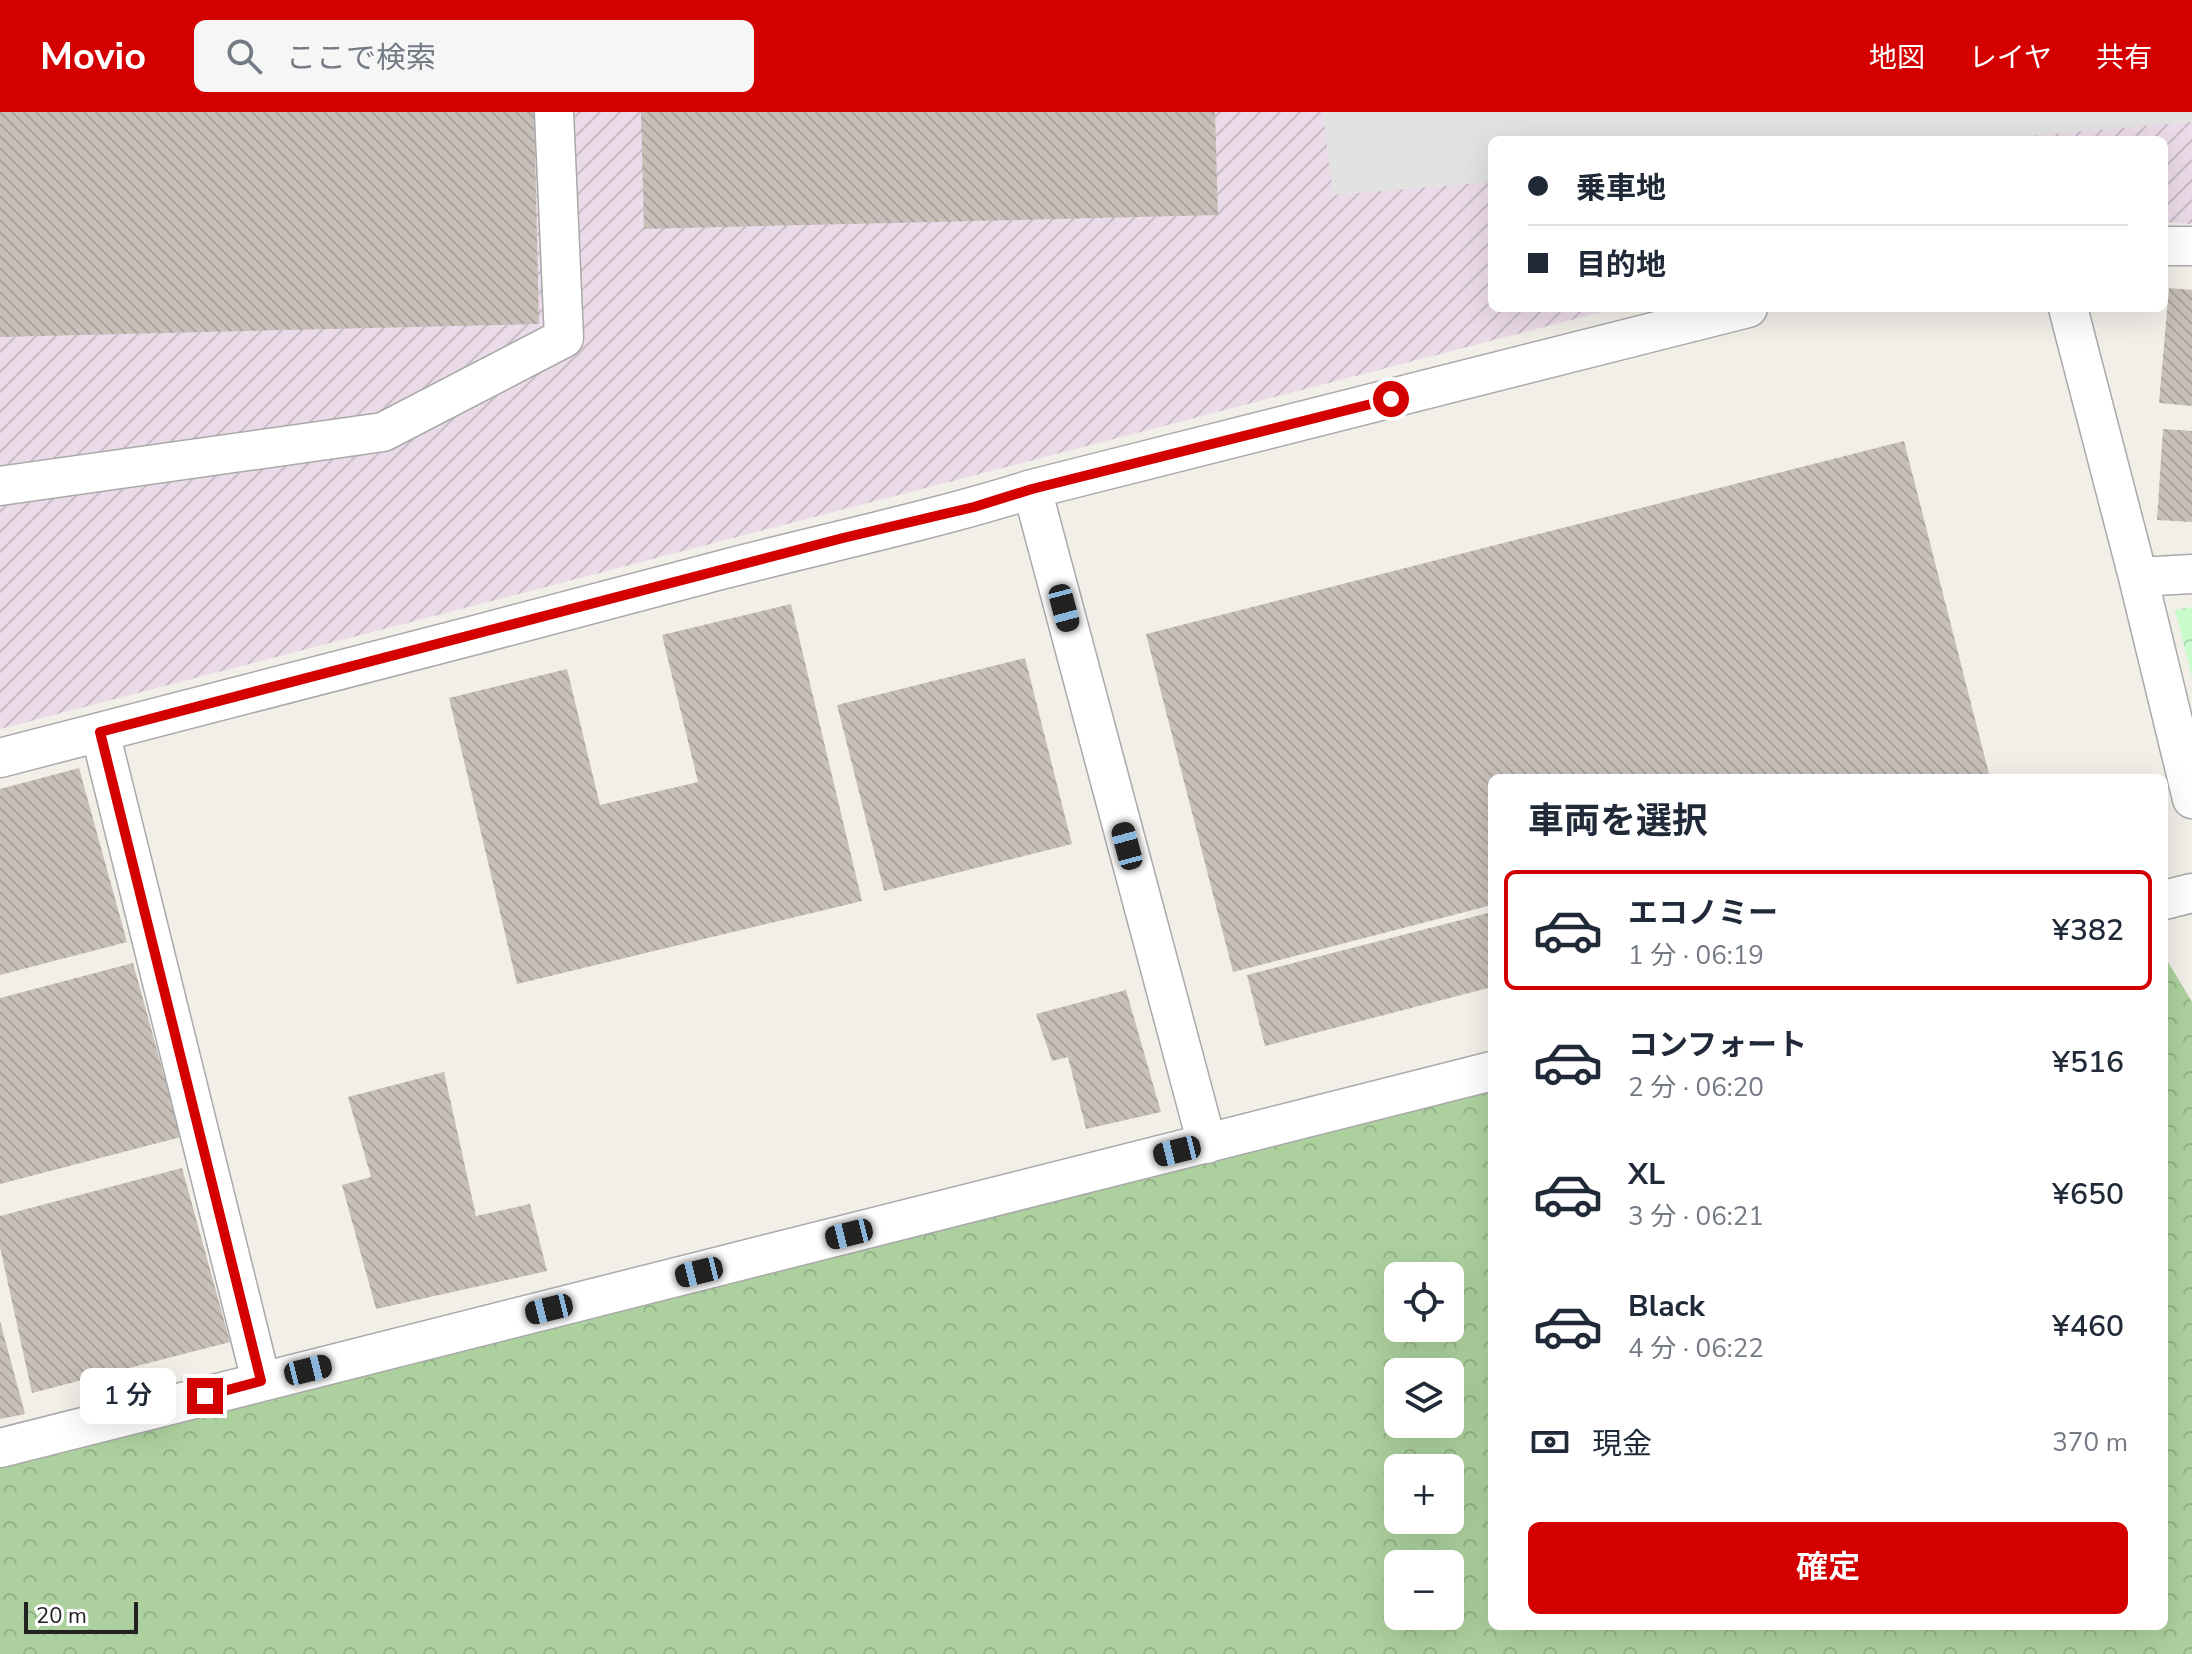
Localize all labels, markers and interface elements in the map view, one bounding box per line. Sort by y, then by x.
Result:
search box [194,20,754,92]
text: Movio [40,31,146,82]
icon: search [222,34,266,78]
text: ここで検索 [286,38,436,79]
text: 地図 [1869,39,1925,77]
text: レイヤ [1969,39,2052,77]
text: 共有 [2096,39,2152,77]
text: 乗車地 [1576,168,1666,209]
text: 目的地 [1576,245,1666,286]
route start [1373,381,1409,417]
car [1046,582,1082,634]
text: 車両を選択 [1528,797,1708,846]
car [1109,820,1145,872]
text: エコノミー [1628,893,1778,934]
icon: car [1532,894,1604,966]
text: ¥382 [2052,910,2124,951]
text: 1 分 · 06:19 [1628,938,1764,973]
text: コンフォート [1628,1025,1807,1066]
icon: car [1532,1026,1604,1098]
text: ¥516 [2052,1042,2124,1083]
text: 2 分 · 06:20 [1628,1070,1764,1105]
car [1151,1134,1203,1168]
text: XL [1628,1154,1665,1195]
icon: car [1532,1158,1604,1230]
text: ¥650 [2052,1174,2124,1215]
text: 3 分 · 06:21 [1628,1199,1764,1234]
car [823,1217,875,1251]
car [673,1255,725,1289]
map controls [1384,1262,1464,1630]
button: locate [1384,1262,1464,1342]
text: Black [1628,1286,1705,1327]
icon: car [1532,1290,1604,1362]
car [523,1292,575,1326]
text: ¥460 [2052,1306,2124,1347]
text: 4 分 · 06:22 [1628,1331,1764,1366]
car [282,1353,334,1387]
button: layers [1384,1358,1464,1438]
callout: 1 分 [81,1368,177,1424]
text: 1 分 [104,1378,152,1413]
route end [187,1378,223,1414]
icon: cash [1528,1420,1572,1464]
text: 現金 [1592,1424,1652,1465]
text: 370 m [2052,1425,2128,1460]
button: + [1384,1454,1464,1534]
button: 確定 [1528,1522,2128,1614]
button: − [1384,1550,1464,1630]
scale bar [24,1598,138,1634]
text: 20 m [36,1601,87,1631]

